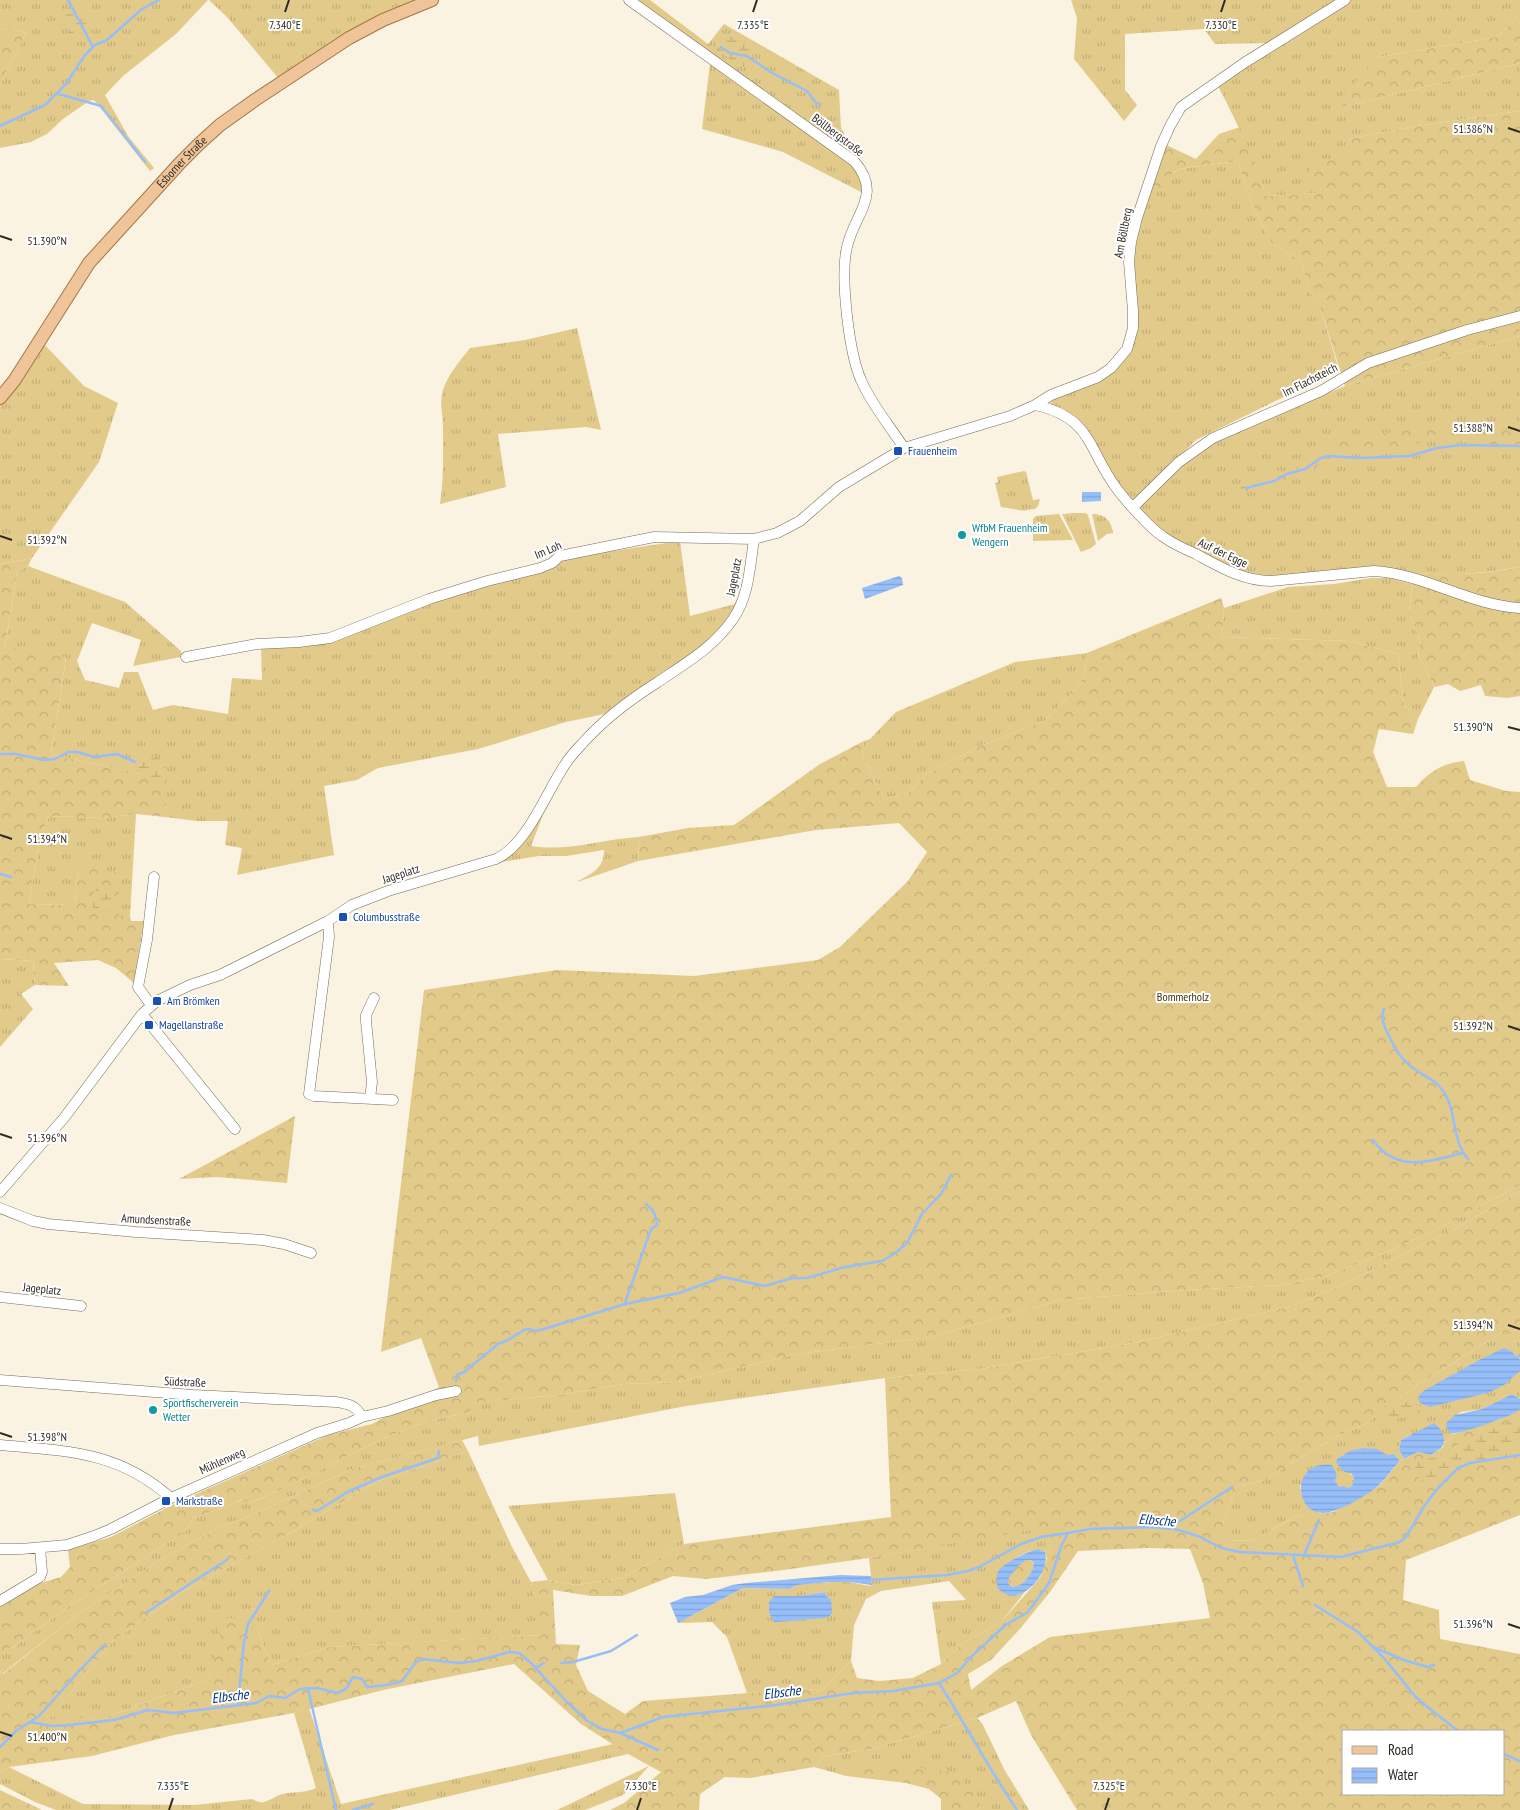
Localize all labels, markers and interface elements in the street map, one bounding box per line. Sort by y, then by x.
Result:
text: 7.340°E [269,17,301,32]
text: 7.335°E [737,17,769,32]
text: 7.330°E [1205,17,1237,32]
street label: Böllbergstraße [809,110,867,159]
text: 51.386°N [1453,121,1493,136]
street label: Esborner Straße [153,132,210,191]
street label: Am Böllberg [1110,206,1135,259]
text: 51.390°N [27,233,67,248]
street label: Im Flachsteich [1280,359,1340,400]
text: 51.388°N [1453,420,1493,435]
place label: Frauenheim [908,443,957,458]
marker: Frauenheim [892,445,904,457]
place label: WfbM Frauenheim Wengern [972,520,1048,549]
marker: WfbM Frauenheim Wengern [956,529,968,541]
text: 51.392°N [27,532,67,547]
street label: Auf der Egge [1196,535,1250,571]
street label: Im Loh [532,537,564,562]
street label: Jageplatz [722,557,745,598]
text: 51.390°N [1453,719,1493,734]
text: 51.394°N [27,831,67,846]
street label: Jageplatz [379,860,421,887]
place label: Columbusstraße [353,909,420,924]
marker: Columbusstraße [337,911,349,923]
park label: Bommerholz [1157,989,1209,1004]
place label: Am Brömken [167,993,220,1008]
marker: Am Brömken [151,995,163,1007]
place label: Magellanstraße [159,1017,224,1032]
text: 51.392°N [1453,1018,1493,1033]
marker: Magellanstraße [143,1019,155,1031]
text: 51.396°N [27,1130,67,1145]
street label: Amundsenstraße [121,1210,191,1229]
street label: Jageplatz [21,1279,62,1298]
text: 51.394°N [1453,1317,1493,1332]
street label: Südstraße [164,1373,206,1390]
place label: Sportfischerverein Wetter [163,1395,238,1424]
marker: Sportfischerverein Wetter [147,1404,159,1416]
text: 51.398°N [27,1429,67,1444]
street label: Mühlenweg [197,1444,247,1477]
place label: Markstraße [176,1493,223,1508]
marker: Markstraße [160,1495,172,1507]
water label: Elbsche [1138,1510,1177,1530]
text: 51.396°N [1453,1616,1493,1631]
water label: Elbsche [763,1681,803,1703]
water label: Elbsche [211,1685,251,1707]
text: 51.400°N [27,1729,67,1744]
legend [1342,1730,1505,1795]
text: Road [1388,1740,1414,1759]
text: Water [1388,1765,1419,1784]
text: 7.335°E [157,1778,189,1793]
text: 7.330°E [625,1778,657,1793]
text: 7.325°E [1093,1778,1125,1793]

